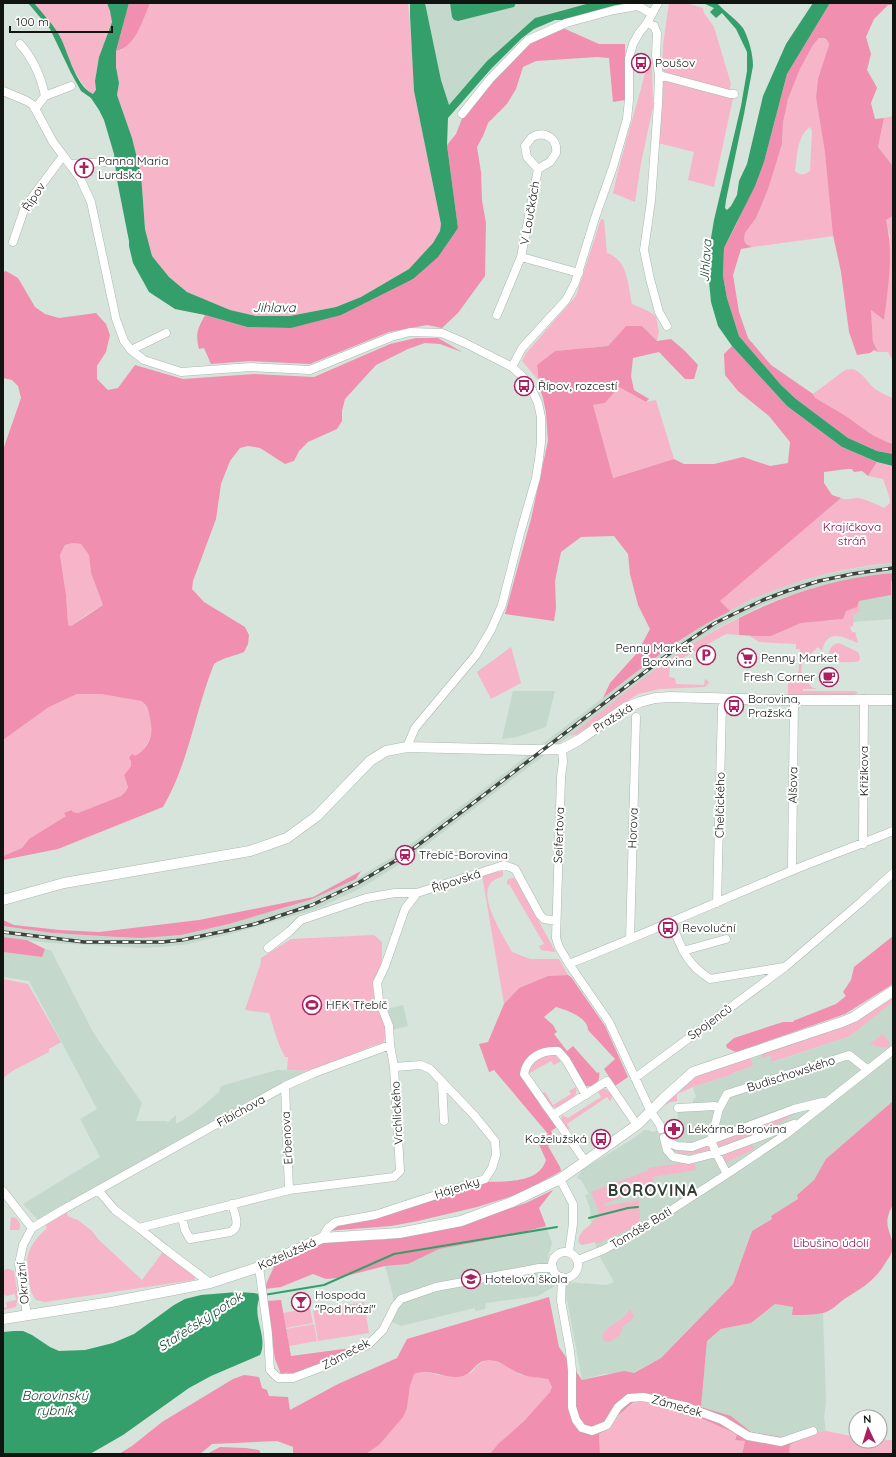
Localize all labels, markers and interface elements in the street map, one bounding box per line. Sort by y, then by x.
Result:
scale bar [10,8,112,34]
text: 100 m [16,14,49,29]
bus stop icon: Poušov [630,52,652,74]
place label: Poušov [655,55,695,70]
place label: Panna Maria Lurdská [98,153,168,182]
church icon: Panna Maria Lurdská [73,157,95,179]
street label: Řípov [19,179,48,214]
street label: V Loučkách [517,180,543,246]
water label: Jihlava [696,238,715,283]
water label: Jihlava [252,299,297,315]
bus stop icon: Řípov, rozcestí [513,375,535,397]
place label: Řípov, rozcestí [538,378,618,393]
park label: Krajíčkova stráň [823,519,881,548]
place label: Penny Market Borovina [615,640,692,669]
parking icon: Penny Market Borovina [695,644,717,666]
supermarket icon: Penny Market [736,647,758,669]
place label: Penny Market [761,650,838,665]
cafe icon: Fresh Corner [818,666,840,688]
place label: Fresh Corner [743,669,815,684]
place label: Borovina, Pražská [748,691,800,720]
bus stop icon: Borovina, Pražská [723,695,745,717]
street label: Pražská [590,700,635,736]
street label: Křižíkova [856,746,871,796]
street label: Alšova [785,766,800,804]
street label: Chelčického [711,772,728,838]
street label: Seifertova [550,807,567,863]
street label: Horova [624,807,641,849]
station icon: Třebíč-Borovina [394,844,416,866]
place label: Třebíč-Borovina [419,847,508,862]
street label: Řípovská [429,866,482,895]
bus stop icon: Revoluční [657,917,679,939]
place label: Revoluční [682,920,736,935]
sports icon: HFK Třebíč [301,994,323,1016]
place label: HFK Třebíč [326,997,388,1012]
street label: Spojenců [685,1000,735,1043]
street label: Budischowského [745,1052,837,1095]
street label: Vrchlického [387,1081,406,1145]
street label: Fibichova [214,1091,268,1130]
street label: Erbenova [278,1111,295,1165]
pharmacy icon: Lékárna Borovina [663,1118,685,1140]
place label: Lékárna Borovina [688,1121,787,1136]
bus stop icon: Koželužská [590,1128,612,1150]
place label: Koželužská [525,1131,587,1146]
street label: Hájenky [433,1173,481,1202]
district label: BOROVINA [608,1180,698,1200]
street label: Tomáše Bati [607,1203,674,1252]
street label: Koželužská [255,1234,318,1273]
park label: Libušino údolí [793,1235,869,1250]
street label: Okružní [13,1261,32,1305]
school or university icon: Hotelová škola [460,1268,482,1290]
place label: Hotelová škola [485,1271,567,1286]
water label: Stařečský potok [155,1287,246,1354]
place label: Hospoda "Pod hrází" [315,1287,376,1316]
bar icon: Hospoda "Pod hrází" [290,1291,312,1313]
street label: Zámeček [319,1335,372,1372]
water label: Borovinský rybník [22,1387,89,1418]
street label: Zámeček [650,1391,704,1420]
north arrow [848,1409,888,1449]
text: N [863,1412,872,1426]

